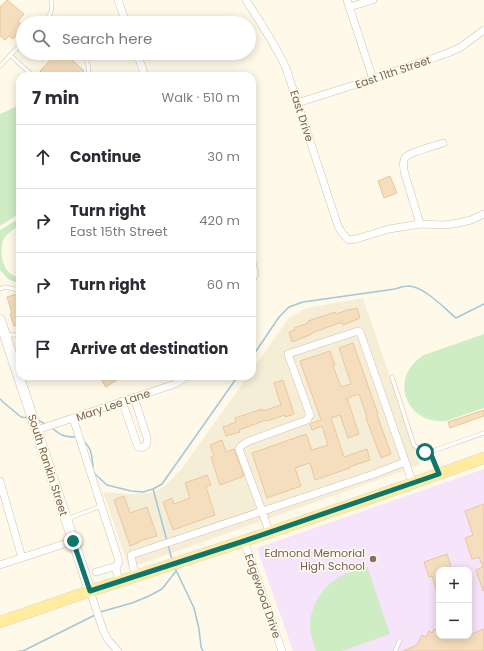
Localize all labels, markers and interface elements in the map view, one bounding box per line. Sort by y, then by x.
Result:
search box [16,16,256,60]
icon: search [30,27,52,49]
text: Search here [62,28,152,49]
street label: East 11th Street [353,52,433,92]
text: 7 min [32,86,79,110]
text: Walk · 510 m [162,88,240,107]
street label: East Drive [286,88,318,144]
icon: ahead [32,146,54,168]
text: Continue [70,146,141,167]
text: 30 m [207,147,240,166]
text: Turn right [70,200,146,221]
icon: right [32,210,54,232]
text: 420 m [199,211,240,230]
text: East 15th Street [70,222,167,241]
icon: right [32,274,54,296]
text: Turn right [70,274,146,295]
text: 60 m [207,275,240,294]
icon: arrive [32,338,54,360]
text: Arrive at destination [70,338,228,359]
street label: Mary Lee Lane [74,385,152,425]
street label: South Rankin Street [24,412,72,518]
route start [416,443,434,461]
route end [64,532,82,550]
place label: Edmond Memorial High School [265,545,365,574]
street label: Edgewood Drive [241,552,285,641]
marker: Edmond Memorial High School [368,554,378,564]
map controls [436,567,472,639]
button: + [436,567,472,603]
button: − [436,603,472,639]

